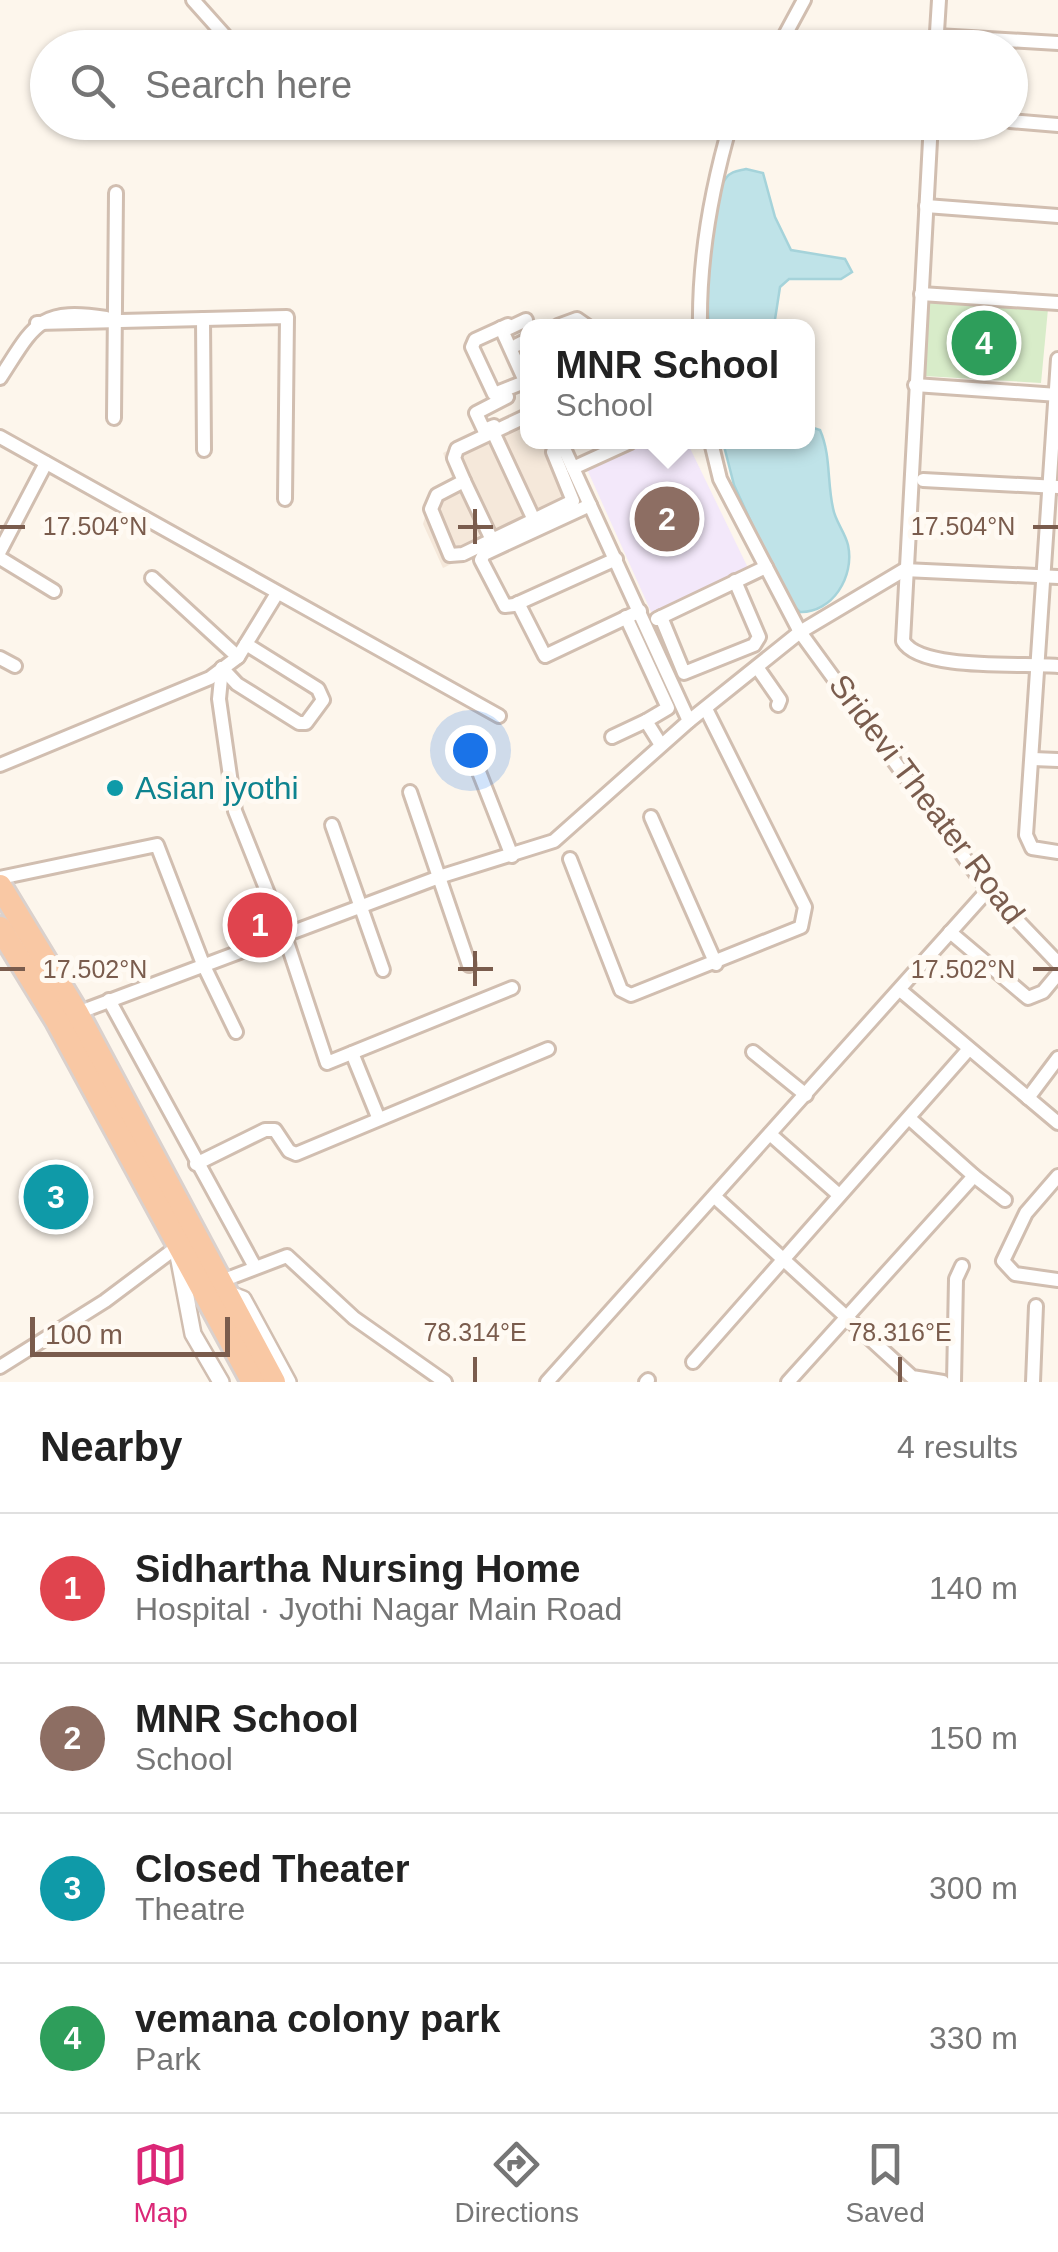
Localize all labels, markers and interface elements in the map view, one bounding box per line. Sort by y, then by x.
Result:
search box [30,30,1028,140]
icon: search [65,58,120,113]
text: Search here [145,64,352,106]
pin: 4 [952,306,1016,380]
popup [520,319,815,449]
text: MNR School [556,344,779,386]
text: School [556,387,653,423]
pin: 2 [634,482,700,556]
text: 17.504°N [43,512,147,540]
text: 17.504°N [911,512,1015,540]
street label: Sridevi Theater Road [822,668,1032,930]
your location [445,725,496,776]
place label: Asian jyothi [135,770,299,806]
marker: Asian jyothi [104,777,126,799]
pin: 1 [228,888,292,962]
text: 17.502°N [43,955,147,983]
text: 17.502°N [911,955,1015,983]
pin: 3 [23,1160,88,1234]
scale bar [30,1312,230,1356]
text: 78.314°E [423,1318,527,1346]
text: 78.316°E [848,1318,952,1346]
text: 100 m [45,1319,123,1350]
text: Nearby [40,1423,182,1470]
text: 4 results [897,1429,1018,1465]
text: Sidhartha Nursing Home [135,1548,581,1590]
text: 1 [64,1570,81,1606]
text: 140 m [929,1570,1018,1606]
text: Hospital · Jyothi Nagar Main Road [135,1591,622,1627]
text: MNR School [135,1698,359,1740]
text: 2 [64,1720,81,1756]
text: 150 m [929,1720,1018,1756]
text: School [135,1741,233,1777]
text: Closed Theater [135,1848,410,1890]
text: 3 [64,1870,81,1906]
text: 300 m [929,1870,1018,1906]
text: Theatre [135,1891,245,1927]
text: vemana colony park [135,1998,500,2040]
text: 4 [64,2020,81,2056]
text: 330 m [929,2020,1018,2056]
text: Park [135,2041,201,2077]
tab: Map [133,2137,188,2229]
tab: Directions [455,2137,579,2229]
tab: Saved [845,2137,925,2229]

